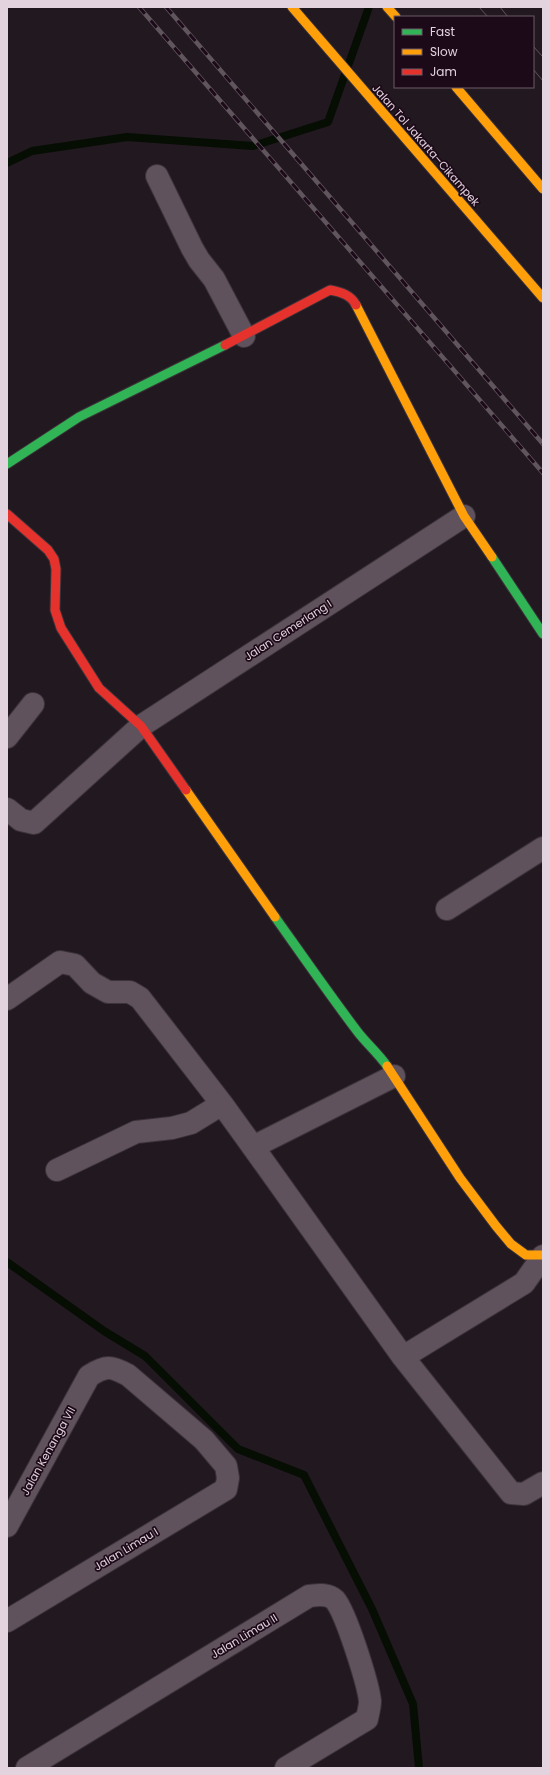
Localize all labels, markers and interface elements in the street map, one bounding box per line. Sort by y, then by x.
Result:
legend [394,16,534,88]
text: Fast [430,23,455,40]
text: Slow [430,43,458,60]
text: Jam [430,63,457,80]
street label: Jalan Tol Jakarta–Cikampek [368,81,484,210]
street label: Jalan Cemerlang I [241,596,335,664]
street label: Jalan Kenanga VII [17,1404,79,1498]
street label: Jalan Limau I [91,1524,161,1574]
street label: Jalan Limau II [208,1610,280,1662]

